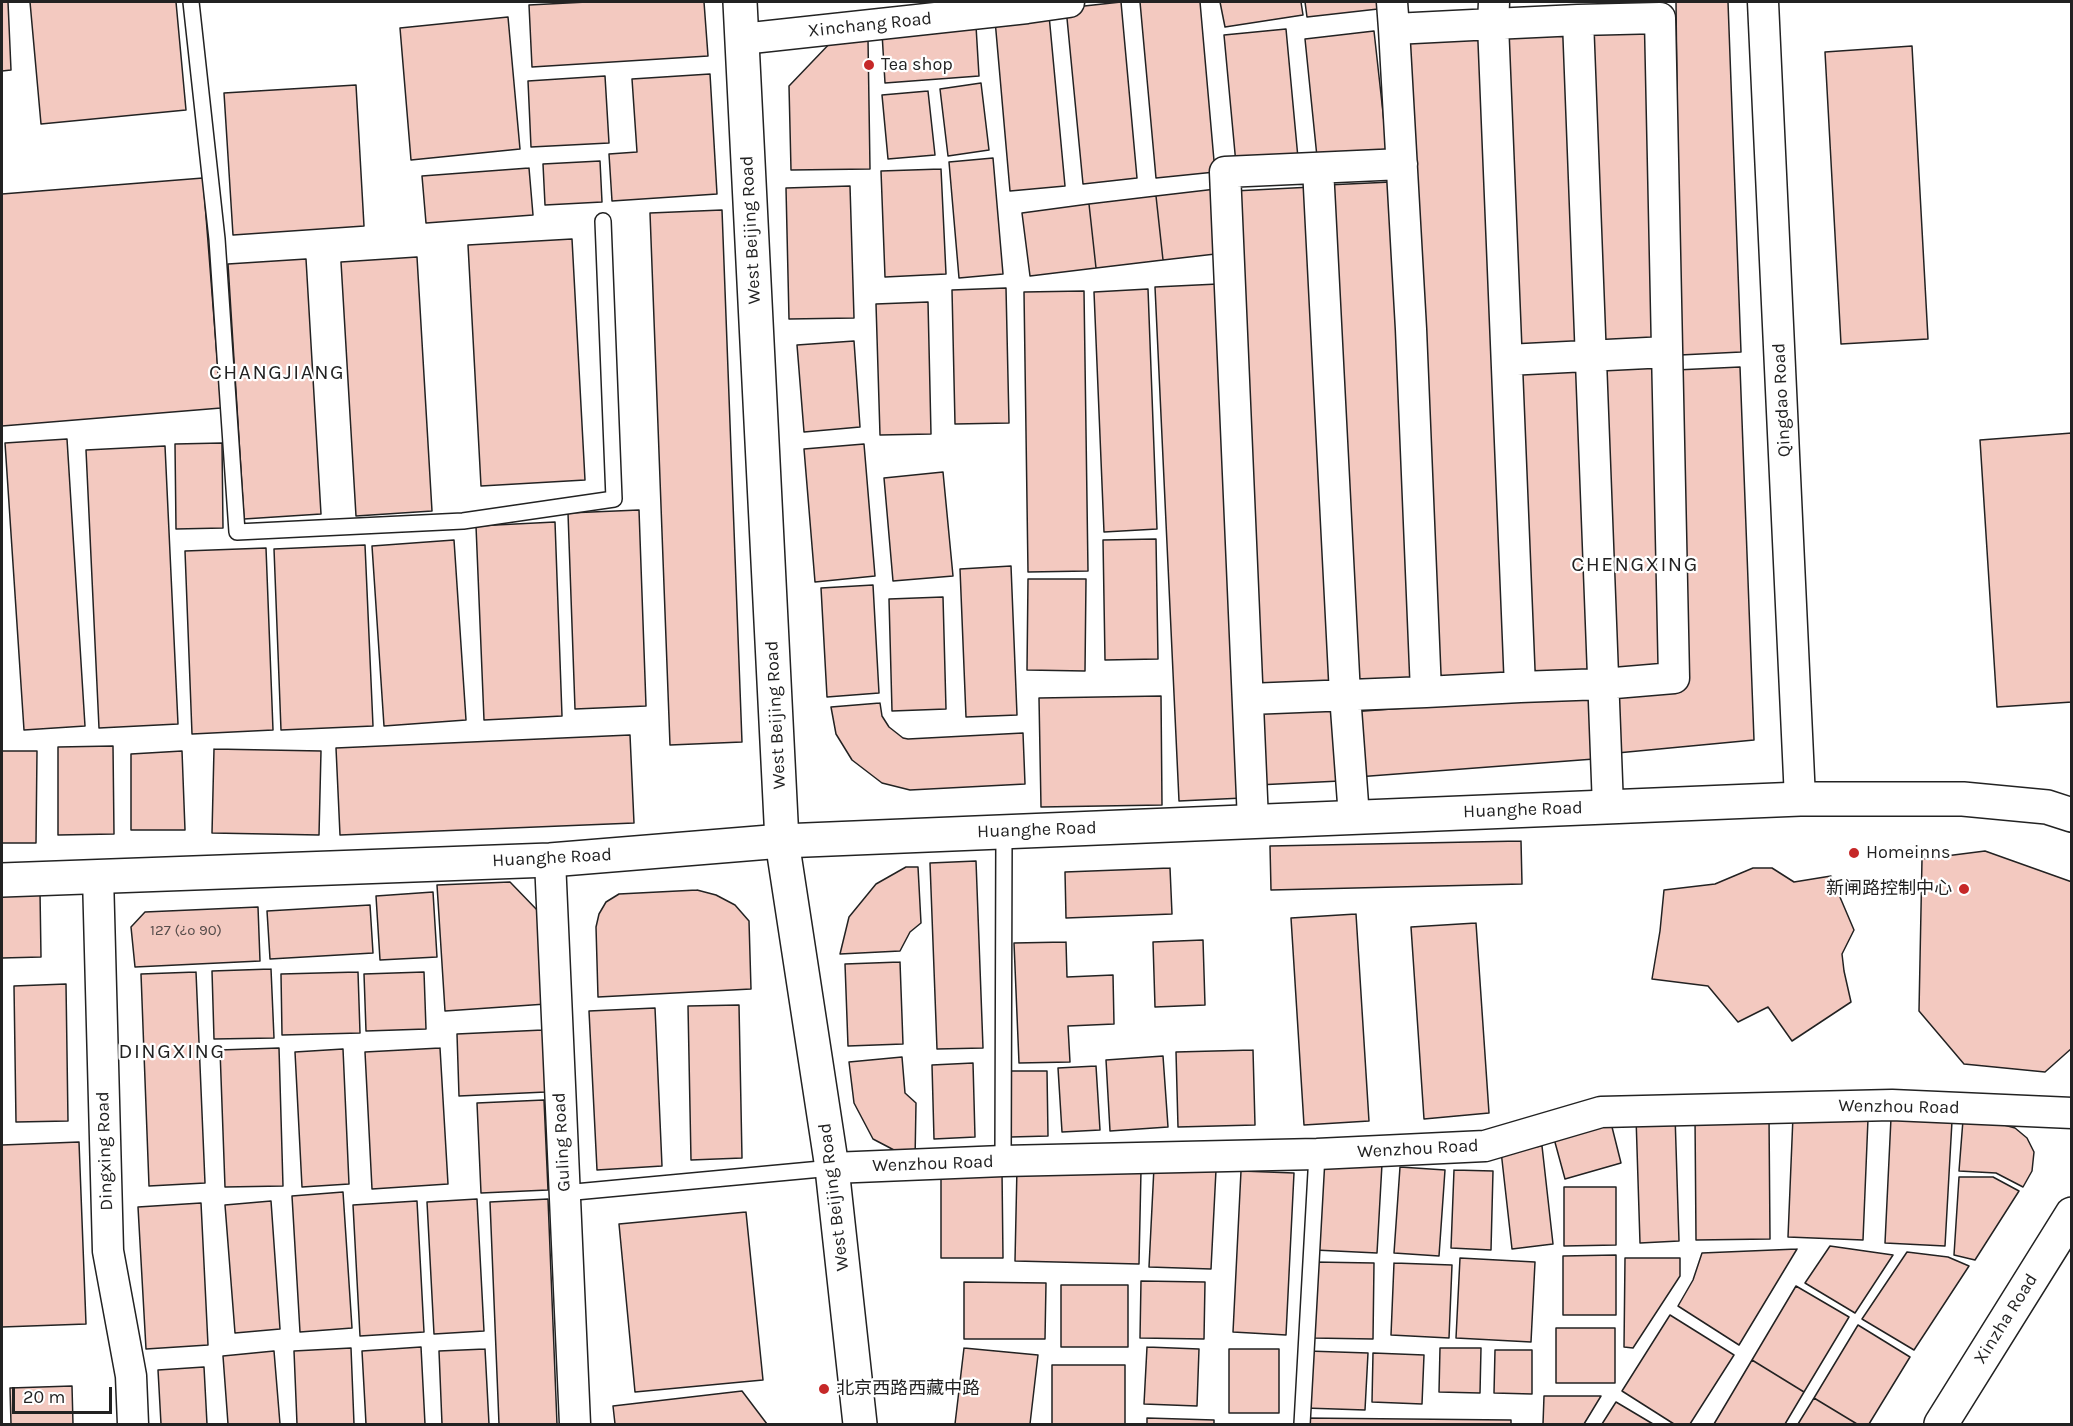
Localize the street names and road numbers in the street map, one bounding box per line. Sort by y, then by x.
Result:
street label: Xinchang Road [807,8,933,42]
street label: West Beijing Road [736,155,766,305]
street label: Qingdao Road [1768,342,1796,458]
street label: West Beijing Road [761,640,791,790]
street label: Huanghe Road [1463,797,1583,823]
street label: Huanghe Road [977,817,1097,843]
street label: Huanghe Road [492,844,612,872]
street label: Dingxing Road [92,1091,118,1211]
street label: Guling Road [549,1092,575,1192]
street label: Wenzhou Road [1838,1095,1960,1119]
street label: West Beijing Road [814,1122,854,1272]
street label: Wenzhou Road [1357,1135,1479,1163]
street label: Wenzhou Road [872,1151,994,1177]
street label: Xinzha Road [1970,1270,2042,1368]

